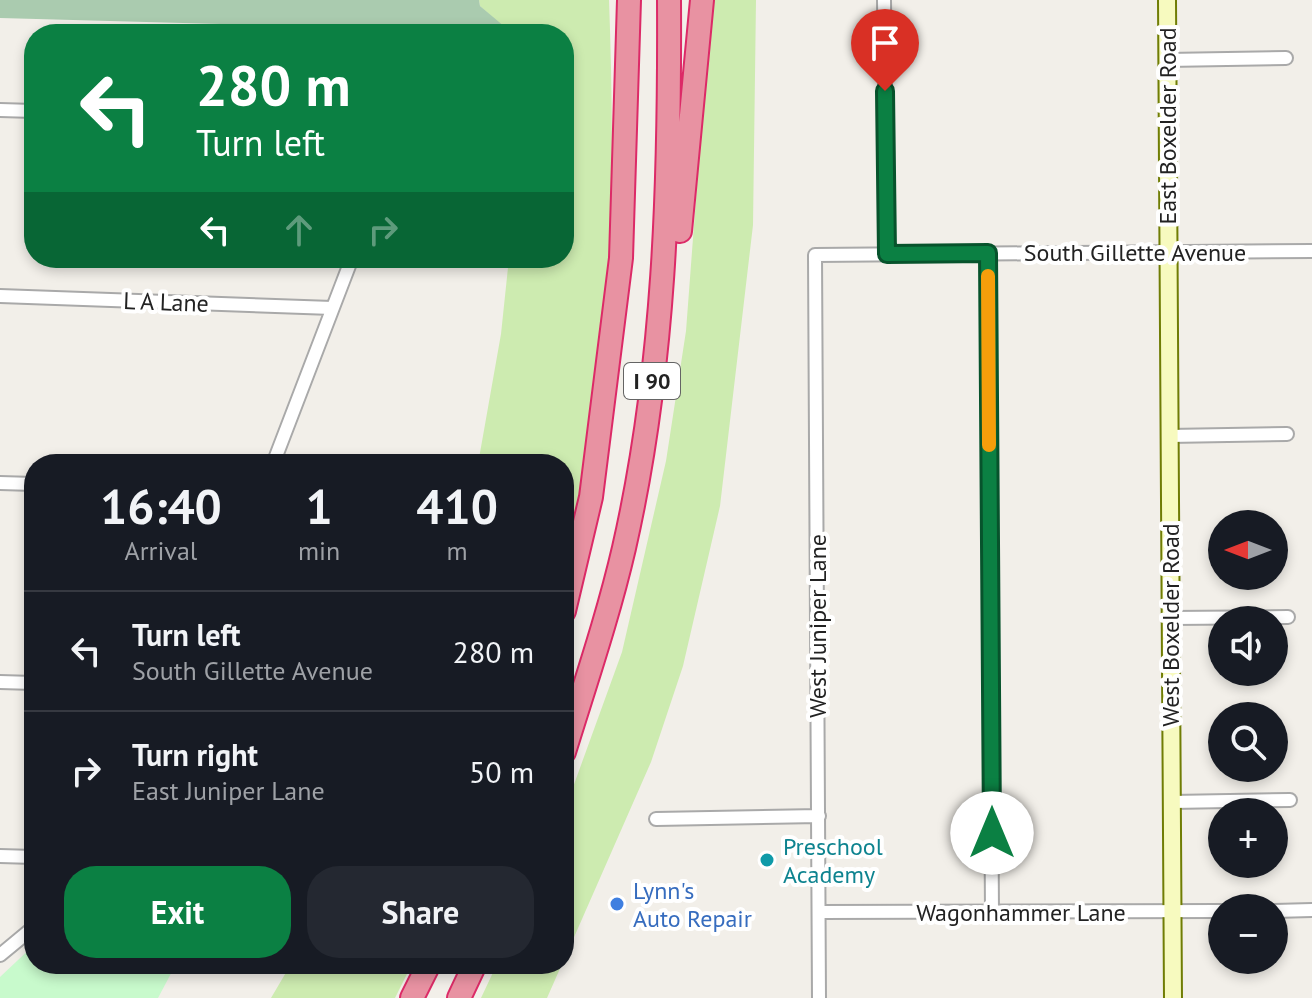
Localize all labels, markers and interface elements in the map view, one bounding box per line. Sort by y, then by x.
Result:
pin [851,9,919,91]
icon: arrive [863,21,907,65]
street label: East Boxelder Road [1152,27,1183,225]
text: 280 m [196,49,351,121]
icon: left [64,56,168,160]
text: Turn left [196,119,325,166]
icon: left [193,208,237,252]
icon: ahead [277,208,321,252]
icon: right [361,208,405,252]
street label: South Gillette Avenue [1024,237,1246,268]
street label: L A Lane [123,285,209,319]
road number: I 90 [624,363,680,399]
text: 16:40 [100,475,222,537]
text: 1 [305,475,333,537]
text: 410 [416,475,498,537]
north arrow [1208,510,1288,590]
map controls [1208,510,1288,974]
street label: West Boxelder Road [1155,523,1186,727]
text: Arrival [125,534,197,567]
text: min [298,534,340,567]
text: m [447,534,468,567]
street label: West Juniper Lane [802,534,833,718]
button: sound [1208,606,1288,686]
text: Turn left [132,615,240,654]
icon: left [64,629,108,673]
text: 280 m [453,632,534,671]
text: South Gillette Avenue [132,654,373,687]
button: search [1208,702,1288,782]
text: Turn right [132,735,258,774]
icon: right [64,749,108,793]
text: 50 m [469,752,534,791]
text: East Juniper Lane [132,774,325,807]
position arrow [950,791,1034,875]
button: + [1208,798,1288,878]
place label: Preschool Academy [783,831,883,890]
marker: Preschool Academy [758,851,776,869]
button: Exit [64,866,291,958]
button: Share [307,866,534,958]
place label: Lynn's Auto Repair [633,875,752,934]
button: − [1208,894,1288,974]
marker: Lynn's Auto Repair [608,895,626,913]
street label: Wagonhammer Lane [916,897,1126,928]

